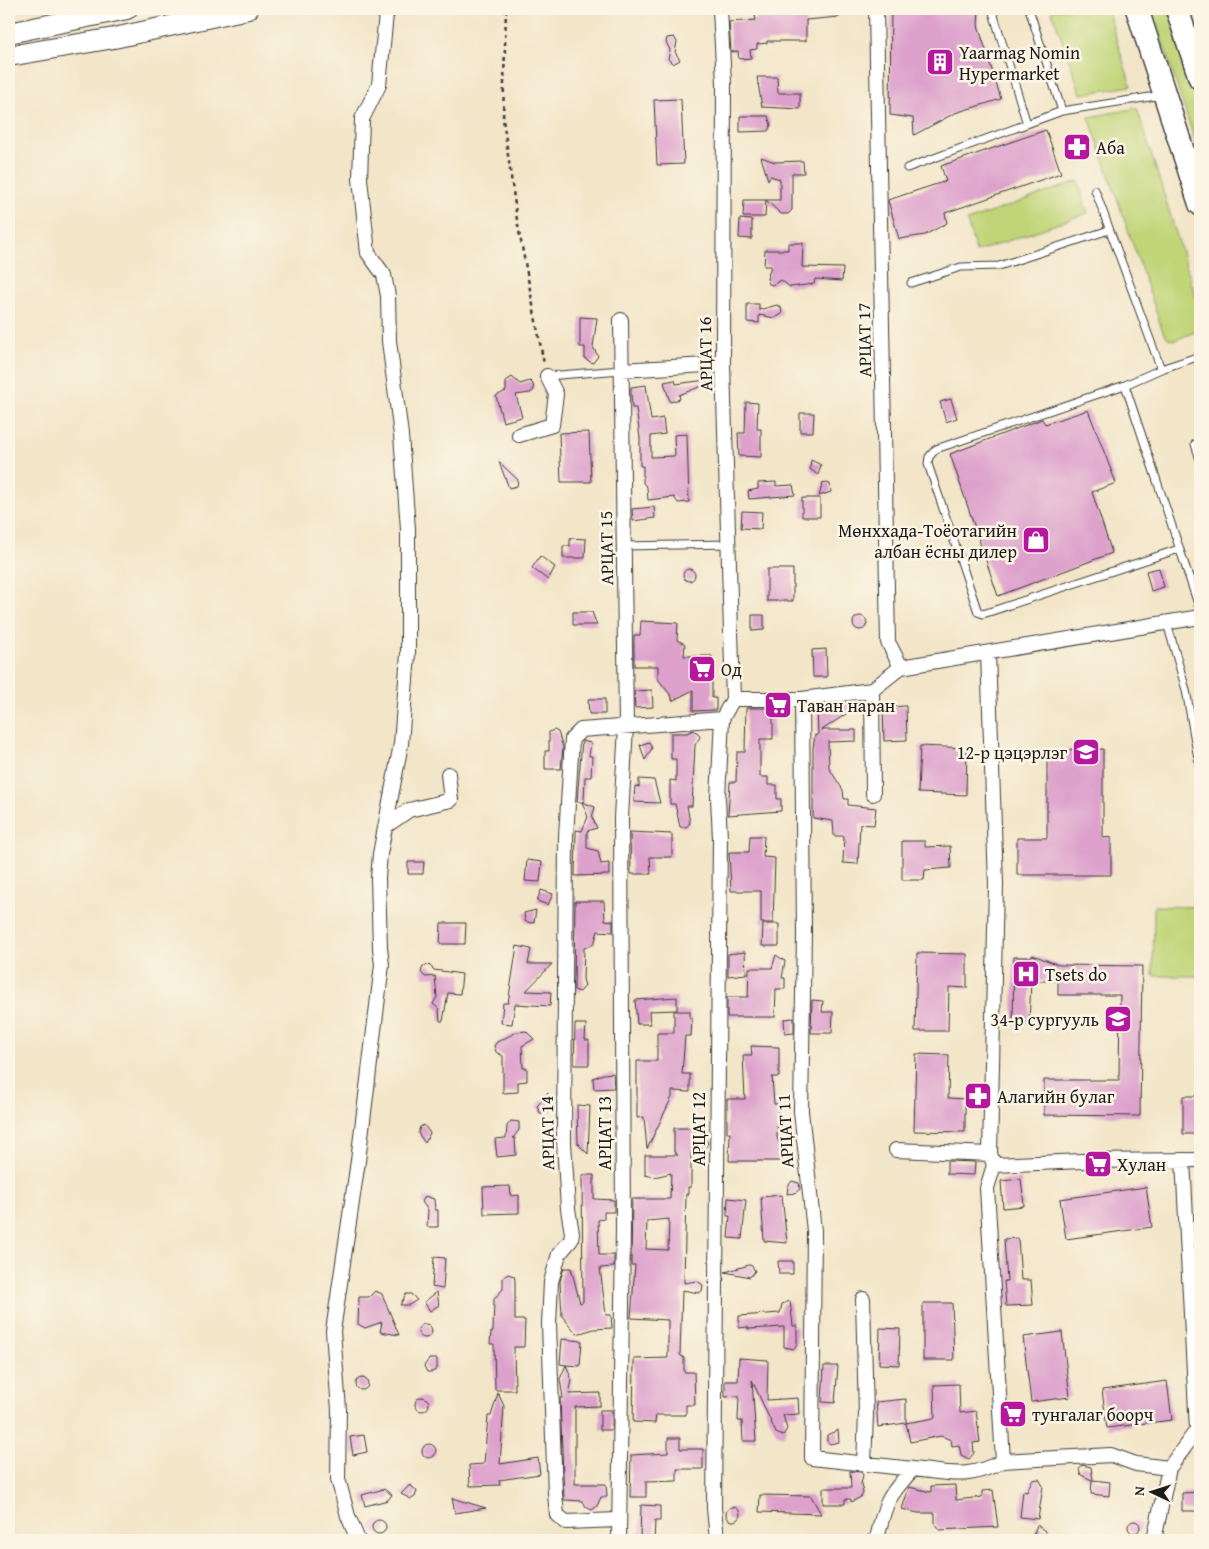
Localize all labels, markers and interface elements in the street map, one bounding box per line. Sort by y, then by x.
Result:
place label: Yaarmag Nomin Hypermarket [959,39,1080,87]
building icon: Yaarmag Nomin Hypermarket [925,47,955,77]
pharmacy icon: Аба [1062,132,1092,162]
place label: Аба [1096,134,1125,161]
street label: АРЦАТ 17 [850,303,878,377]
street label: АРЦАТ 16 [691,317,719,391]
street label: АРЦАТ 15 [592,511,620,585]
place label: Мөнххада-Тоёотагийн албан ёсны дилер [838,517,1017,565]
shop icon: Мөнххада-Тоёотагийн албан ёсны дилер [1021,525,1051,555]
supermarket icon: Од [687,654,717,684]
place label: Од [721,656,742,683]
supermarket icon: Таван наран [763,690,793,720]
place label: Таван наран [797,692,895,719]
school or university icon: 12-р цэцэрлэг [1071,737,1101,767]
place label: 12-р цэцэрлэг [957,739,1067,766]
hospital icon: Tsets do [1011,959,1041,989]
place label: Tsets do [1045,961,1107,988]
school or university icon: 34-р сургууль [1103,1004,1133,1034]
place label: 34-р сургууль [991,1006,1099,1033]
pharmacy icon: Алагийн булаг [963,1081,993,1111]
place label: Алагийн булаг [997,1083,1115,1110]
street label: АРЦАТ 12 [685,1092,712,1166]
street label: АРЦАТ 11 [770,1093,800,1169]
street label: АРЦАТ 14 [533,1096,561,1170]
street label: АРЦАТ 13 [591,1096,618,1170]
supermarket icon: Хулан [1083,1149,1113,1179]
place label: Хулан [1117,1151,1166,1178]
supermarket icon: тунгалаг боорч [998,1399,1028,1429]
place label: тунгалаг боорч [1032,1401,1154,1428]
north arrow [1126,1466,1176,1516]
text: N [1129,1485,1149,1496]

